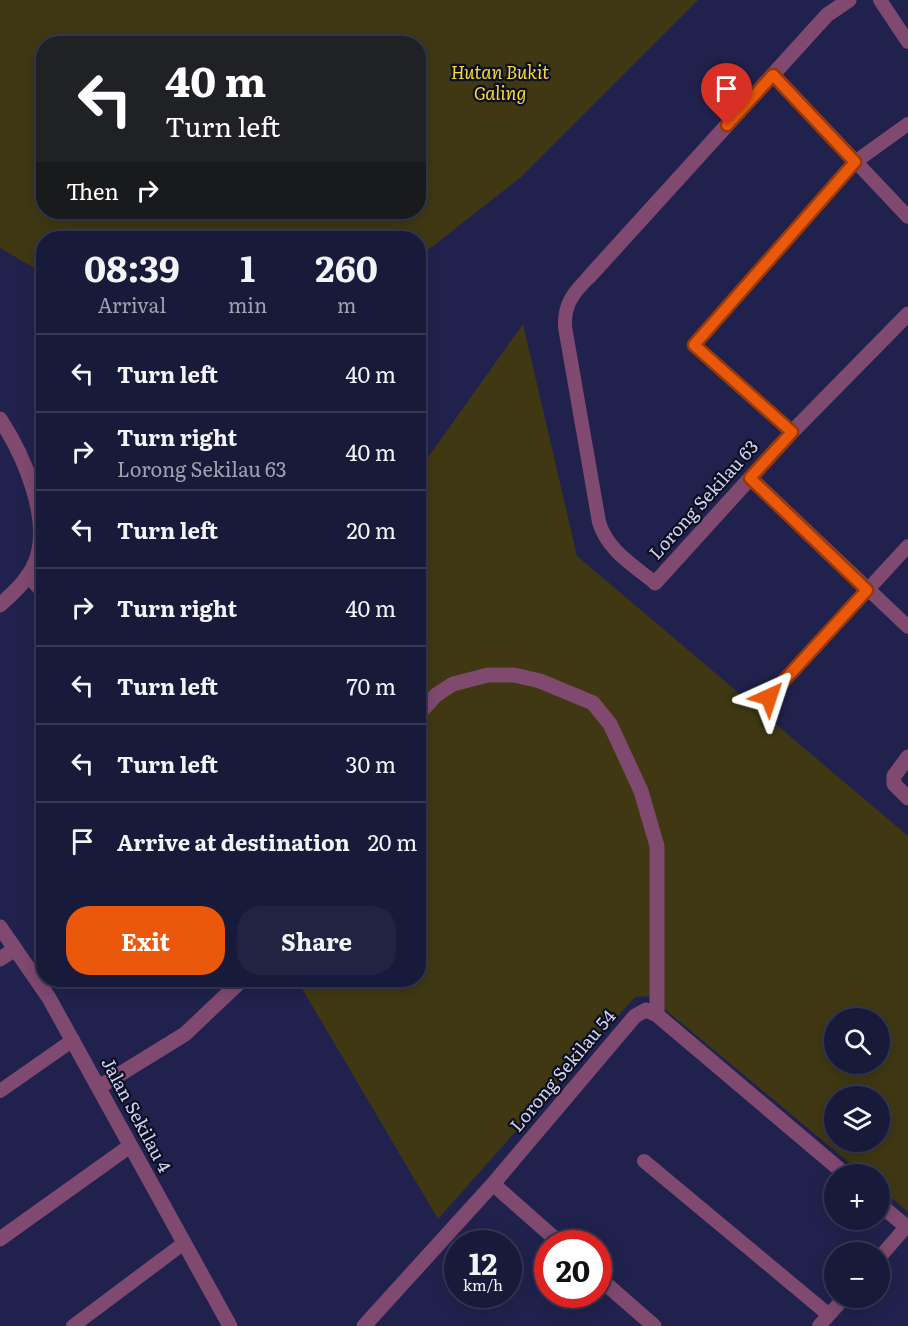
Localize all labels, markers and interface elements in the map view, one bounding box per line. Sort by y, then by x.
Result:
text: 40 m [165,48,266,110]
park label: Hutan Bukit Galing [451,58,549,106]
icon: left [66,60,144,138]
pin [701,63,752,125]
icon: arrive [710,72,743,105]
text: Turn left [165,105,280,145]
text: Then [66,174,119,207]
icon: right [131,174,164,207]
text: 08:39 [84,240,180,293]
text: 1 [240,240,255,293]
text: 260 [315,240,378,293]
text: Arrival [98,289,166,319]
text: min [228,289,267,319]
text: m [337,289,356,319]
icon: left [66,357,99,390]
text: Turn left [117,357,218,390]
text: 40 m [345,357,396,390]
text: Turn right [117,420,237,453]
street label: Lorong Sekilau 63 [642,433,764,565]
icon: right [66,435,99,468]
text: 40 m [345,435,396,468]
text: Lorong Sekilau 63 [117,453,287,483]
icon: left [66,513,99,546]
text: Turn left [117,513,218,546]
text: 20 m [346,513,396,546]
icon: right [66,591,99,624]
text: Turn right [117,591,237,624]
text: 40 m [345,591,396,624]
position arrow [737,665,801,729]
icon: left [66,669,99,702]
text: Turn left [117,669,218,702]
text: 70 m [346,669,396,702]
icon: left [66,747,99,780]
text: Turn left [117,747,218,780]
text: 30 m [346,747,396,780]
icon: arrive [66,825,99,858]
text: Arrive at destination [117,825,350,858]
text: 20 m [368,825,417,858]
button: Exit [66,906,225,975]
button: Share [237,906,396,975]
street label: Lorong Sekilau 54 [503,1003,621,1137]
map controls [824,1008,890,1308]
button: search [824,1008,890,1074]
street label: Jalan Sekilau 4 [96,1052,179,1177]
button: layers [824,1086,890,1152]
button: + [824,1164,890,1230]
speed limit sign: 20 [534,1230,612,1308]
text: 12 [469,1240,497,1284]
button: − [824,1242,890,1308]
text: km/h [463,1273,503,1296]

